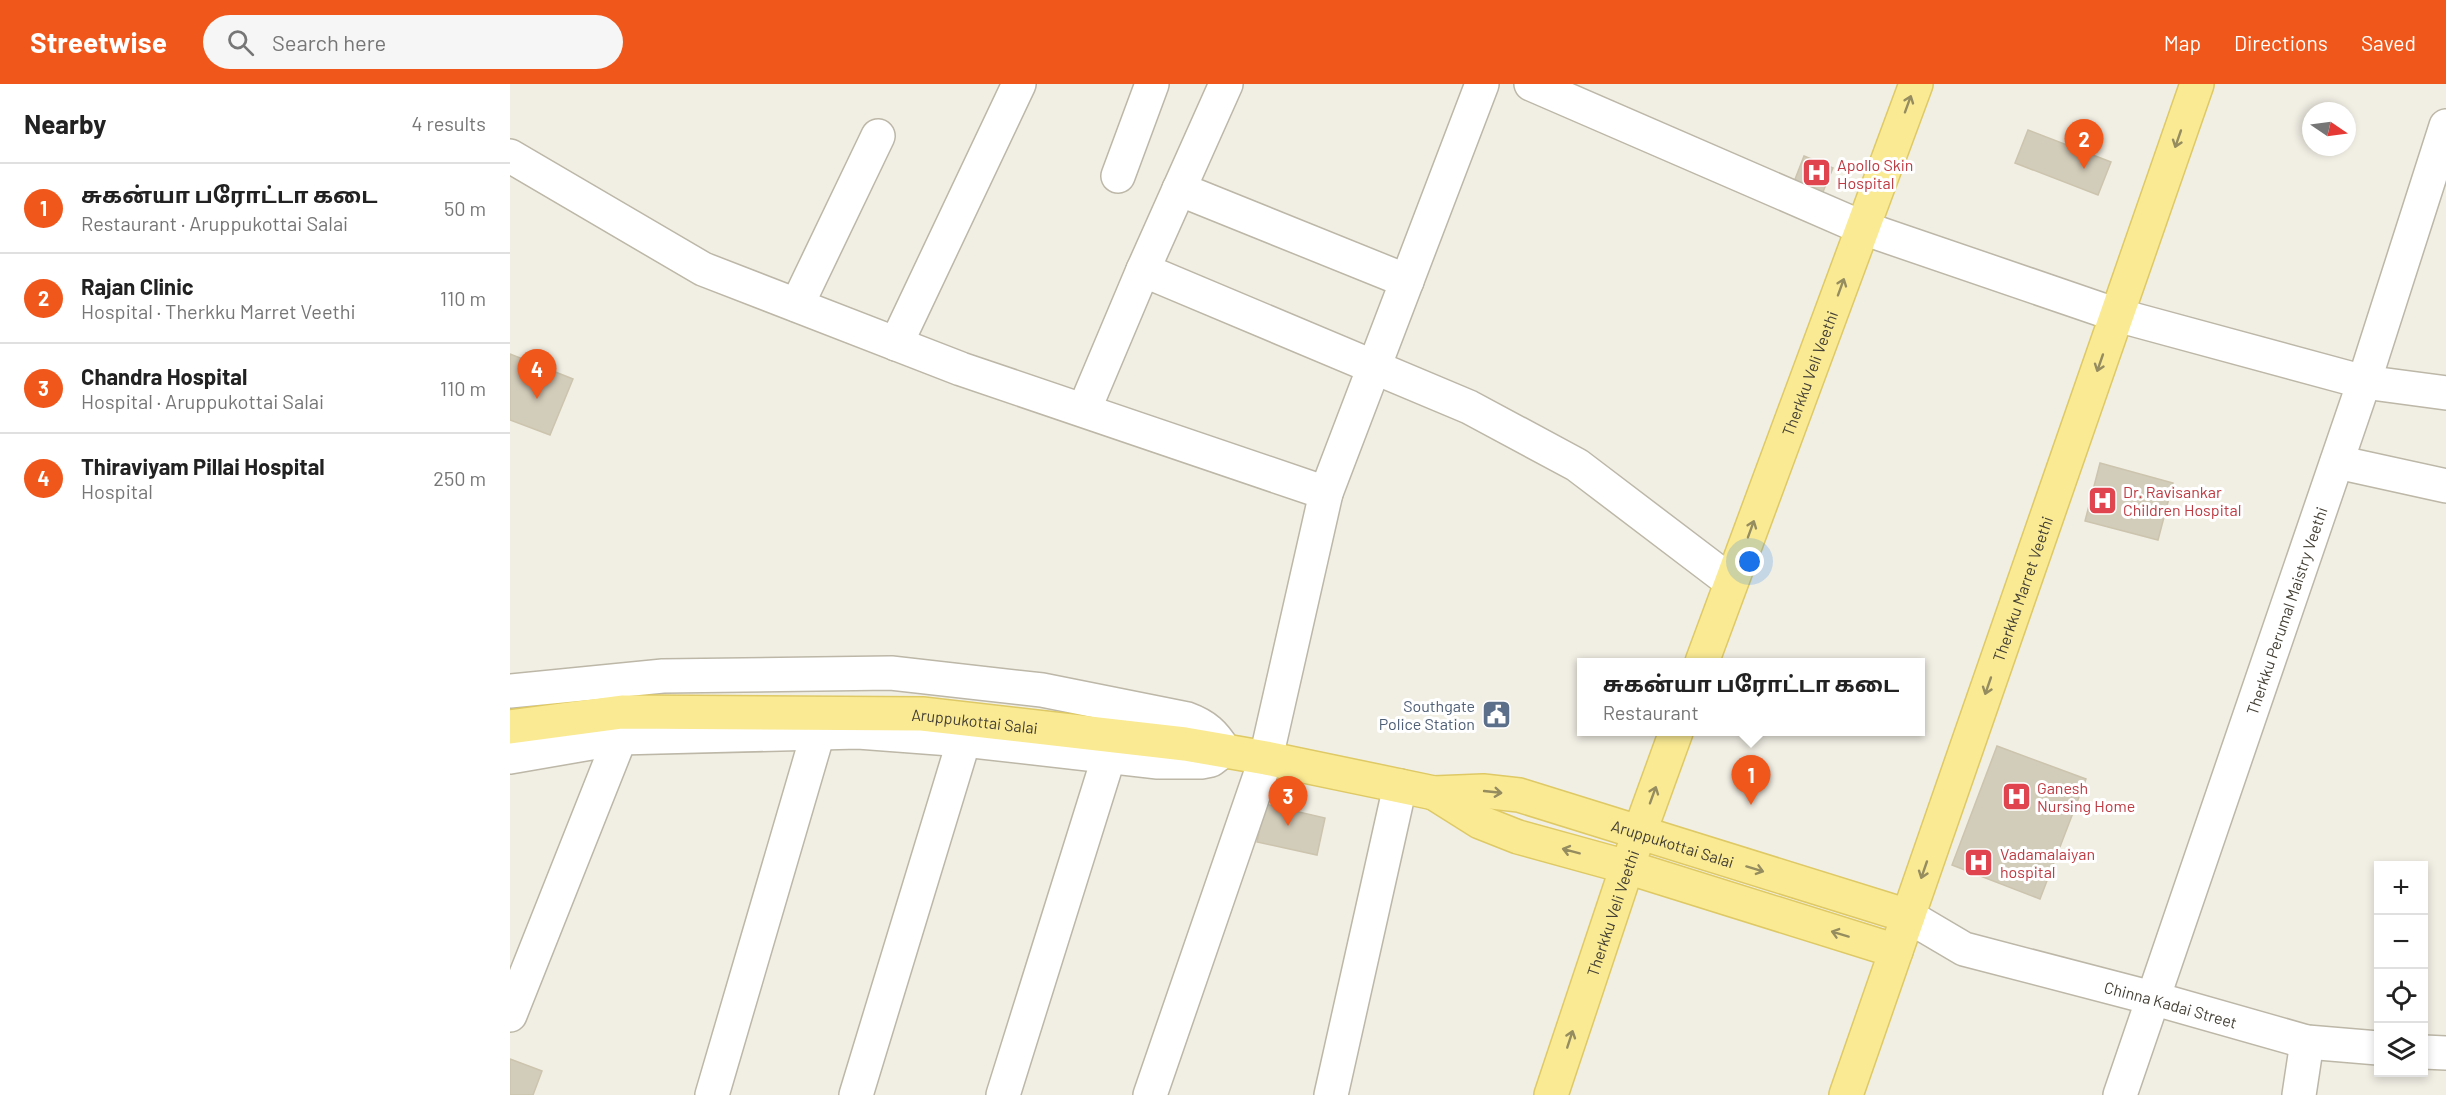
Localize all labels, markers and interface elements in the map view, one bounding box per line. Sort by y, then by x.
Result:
search box [203,15,623,69]
text: Streetwise [30,25,167,59]
icon: search [224,26,257,59]
text: Search here [272,29,386,55]
text: Map [2164,30,2201,55]
text: Directions [2234,30,2328,55]
text: Saved [2361,30,2416,55]
one-way arrow [1904,95,1915,114]
north arrow [2302,102,2356,156]
text: Nearby [24,108,106,139]
text: 4 results [411,111,486,135]
pin: 2 [2064,120,2104,169]
one-way arrow [2171,129,2182,148]
place label: Apollo Skin Hospital [1837,155,1914,192]
hospital icon: Apollo Skin Hospital [1800,157,1832,189]
text: சுகன்யா பரோட்டா கடை [81,181,378,207]
text: 1 [40,196,47,220]
text: 50 m [444,196,486,220]
text: Restaurant · Aruppukottai Salai [81,211,348,235]
text: Rajan Clinic [81,273,194,299]
one-way arrow [1836,278,1847,297]
text: 2 [38,286,49,310]
text: 110 m [440,286,486,310]
text: Hospital · Therkku Marret Veethi [81,299,356,323]
street label: Therkku Veli Veethi [1777,308,1841,438]
pin: 4 [518,350,556,399]
one-way arrow [2094,353,2105,372]
text: Chandra Hospital [81,363,247,389]
text: 3 [38,376,49,400]
text: 110 m [440,376,486,400]
text: Hospital · Aruppukottai Salai [81,389,324,413]
text: Thiraviyam Pillai Hospital [81,453,325,479]
text: 4 [37,466,50,490]
text: 250 m [433,466,486,490]
text: Hospital [81,479,153,503]
place label: Dr. Ravisankar Children Hospital [2123,482,2241,519]
hospital icon: Dr. Ravisankar Children Hospital [2086,484,2118,516]
street label: Therkku Perumal Maistry Veethi [2241,504,2330,717]
street label: Therkku Marret Veethi [1988,513,2056,664]
one-way arrow [1747,520,1758,539]
your location [1735,547,1764,576]
popup [1577,658,1925,736]
text: சுகன்யா பரோட்டா கடை [1603,670,1899,696]
one-way arrow [1981,676,1992,695]
place label: Southgate Police Station [1379,696,1475,733]
public building icon: Southgate Police Station [1480,698,1512,730]
text: Restaurant [1603,700,1699,724]
street label: Aruppukottai Salai [911,704,1039,737]
pin: 1 [1732,756,1770,805]
pin: 3 [1268,776,1308,826]
place label: Ganesh Nursing Home [2037,778,2135,815]
hospital icon: Ganesh Nursing Home [2000,780,2032,812]
one-way arrow [1648,786,1659,805]
one-way arrow [1482,787,1502,798]
street label: Aruppukottai Salai [1609,815,1737,871]
place label: Vadamalaiyan hospital [2000,844,2095,881]
one-way arrow [1562,845,1581,857]
hospital icon: Vadamalaiyan hospital [1963,846,1995,878]
street label: Therkku Veli Veethi [1582,847,1642,979]
one-way arrow [1917,861,1928,879]
map controls [2374,861,2428,1077]
button: + [2374,861,2428,915]
one-way arrow [1745,864,1764,875]
button: − [2374,915,2428,969]
one-way arrow [1831,927,1850,938]
button: locate [2374,969,2428,1023]
street label: Chinna Kadai Street [2102,977,2239,1031]
button: layers [2374,1023,2428,1077]
one-way arrow [1565,1030,1576,1049]

